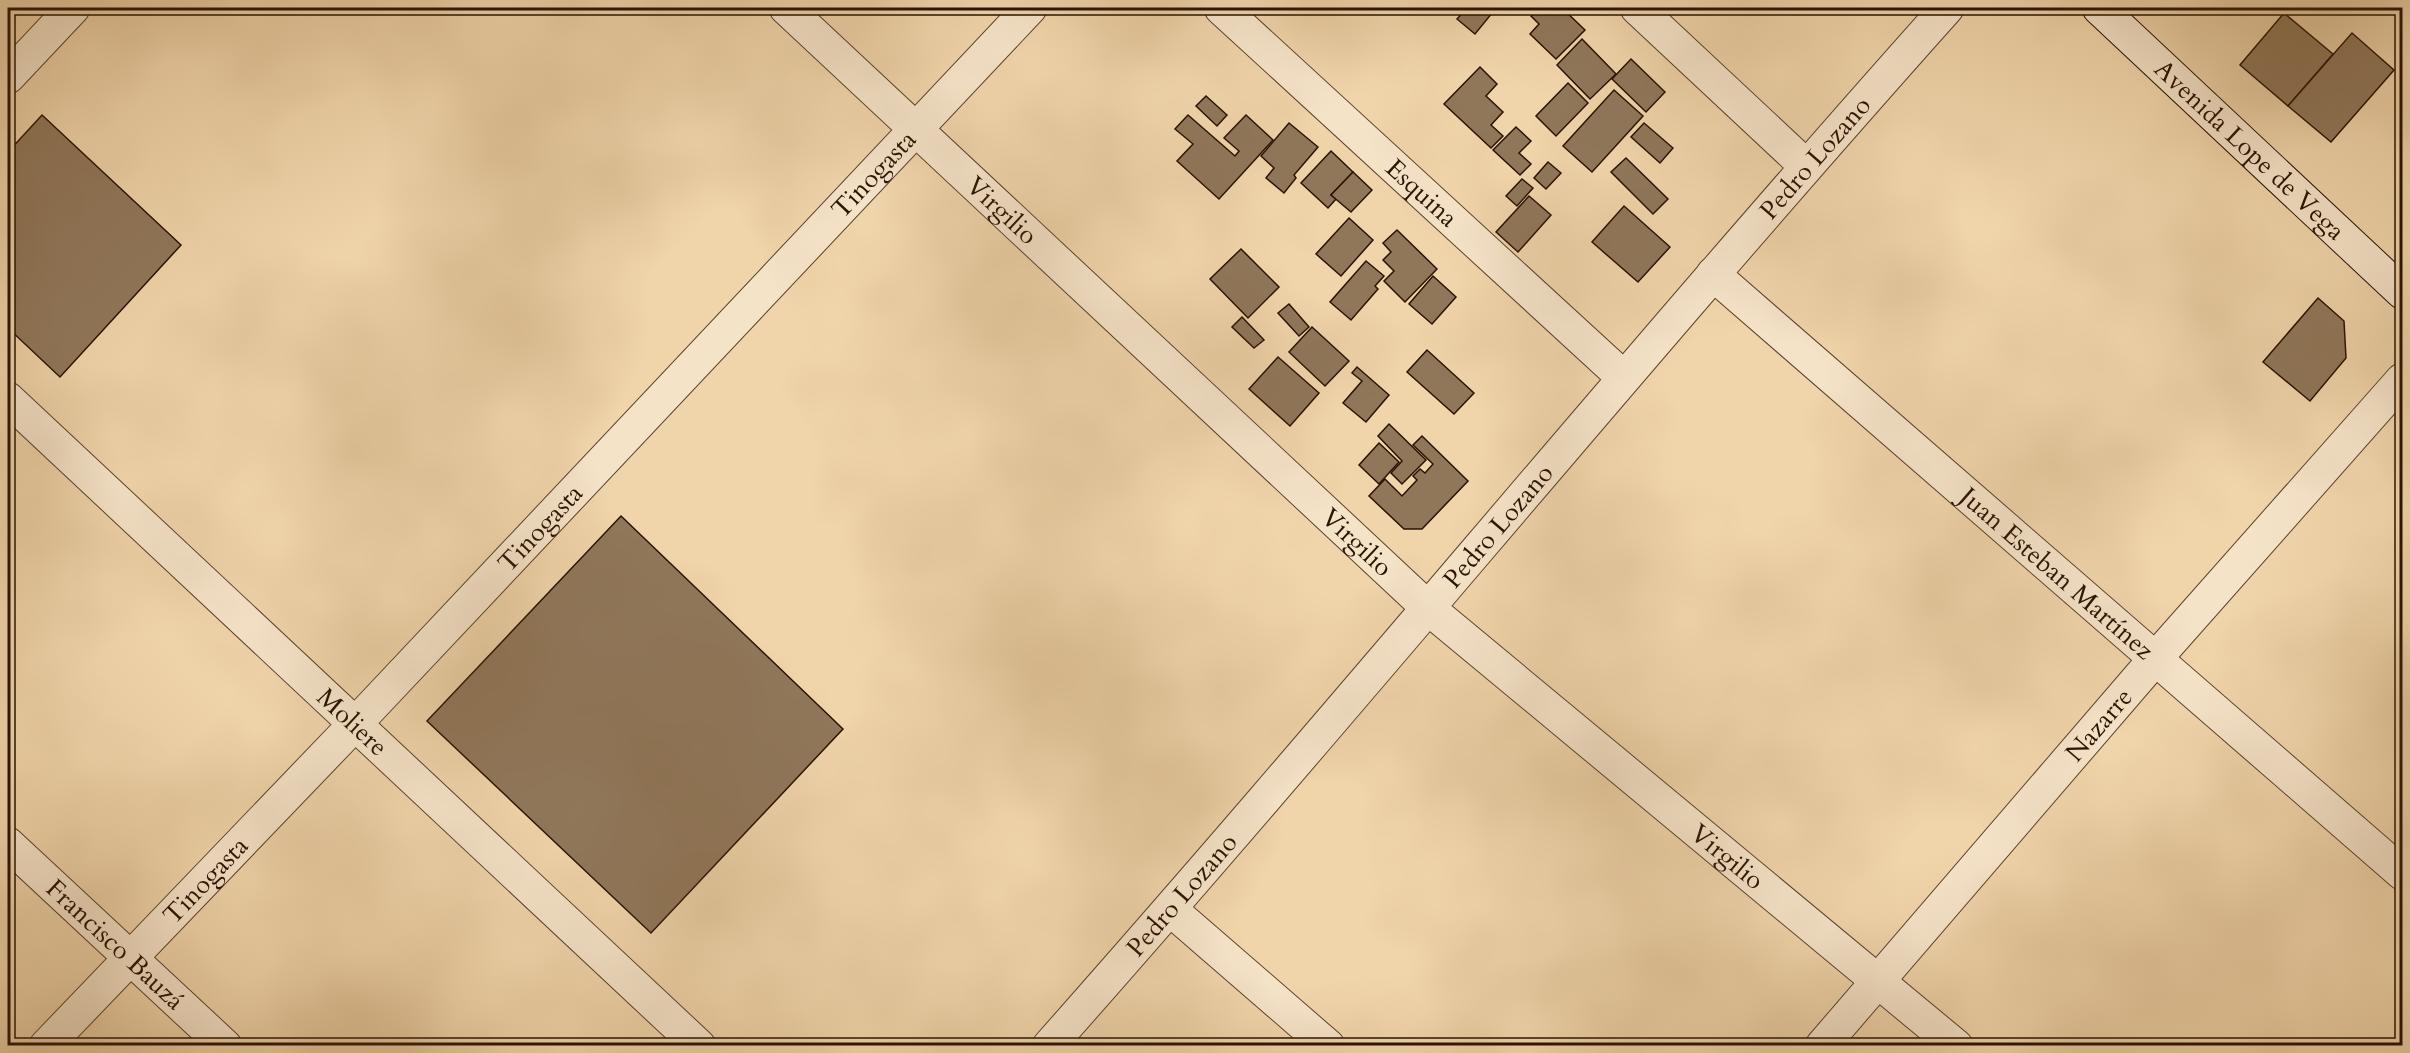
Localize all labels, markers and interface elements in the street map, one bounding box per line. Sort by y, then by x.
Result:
street label: Avenida Lope de Vega [2147,51,2353,248]
street label: Pedro Lozano [1751,88,1878,227]
street label: Tinogasta [823,122,924,226]
street label: Esquina [1378,151,1466,235]
street label: Virgilio [959,168,1046,252]
street label: Pedro Lozano [1435,456,1561,596]
street label: Tinogasta [490,476,590,580]
street label: Juan Esteban Martínez [1949,476,2162,668]
street label: Virgilio [1314,500,1401,584]
street label: Moliere [309,680,396,764]
street label: Nazarre [2057,680,2140,769]
street label: Virgilio [1683,816,1772,897]
street label: Pedro Lozano [1118,826,1245,964]
street label: Tinogasta [155,829,256,932]
street label: Francisco Bauzá [39,871,192,1017]

